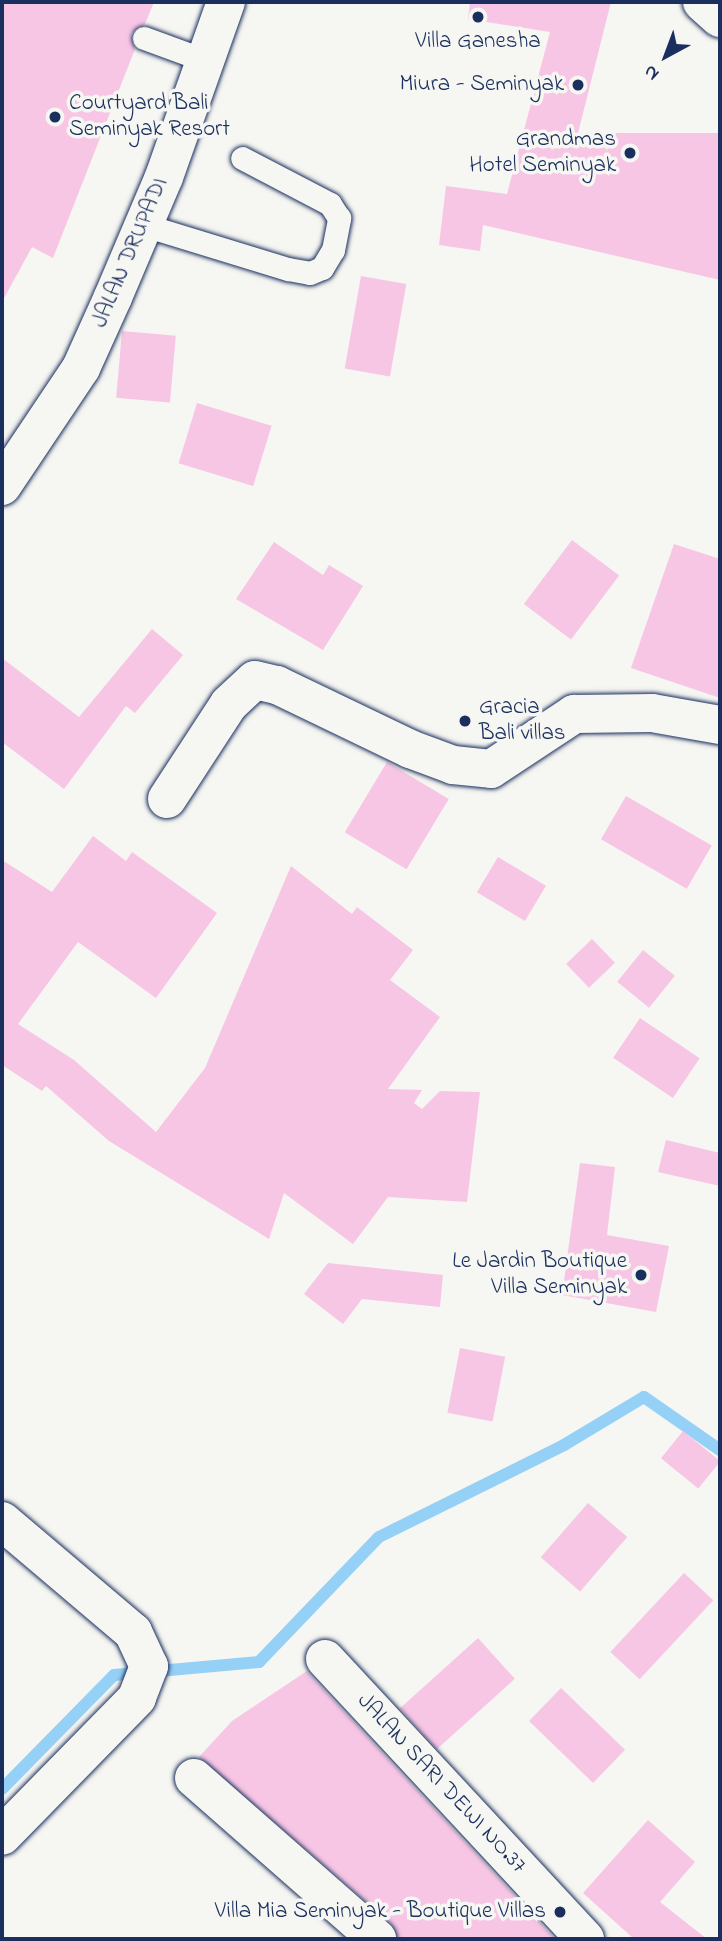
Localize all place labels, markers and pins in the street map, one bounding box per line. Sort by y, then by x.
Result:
marker: Villa Ganesha [470,9,486,25]
place label: Villa Ganesha [415,28,541,56]
place label: Miura - Seminyak [399,71,564,99]
marker: Miura - Seminyak [570,77,586,93]
place label: Courtyard Bali Seminyak Resort [69,90,230,144]
marker: Courtyard Bali Seminyak Resort [47,109,63,125]
place label: Grandmas Hotel Seminyak [469,126,616,180]
marker: Grandmas Hotel Seminyak [622,145,638,161]
place label: Gracia Bali villas [479,694,566,748]
marker: Gracia Bali villas [457,713,473,729]
place label: Le Jardin Boutique Villa Seminyak [452,1248,627,1302]
marker: Le Jardin Boutique Villa Seminyak [633,1267,649,1283]
place label: Villa Mia Seminyak - Boutique Villas [215,1898,546,1926]
marker: Villa Mia Seminyak - Boutique Villas [552,1904,568,1920]

